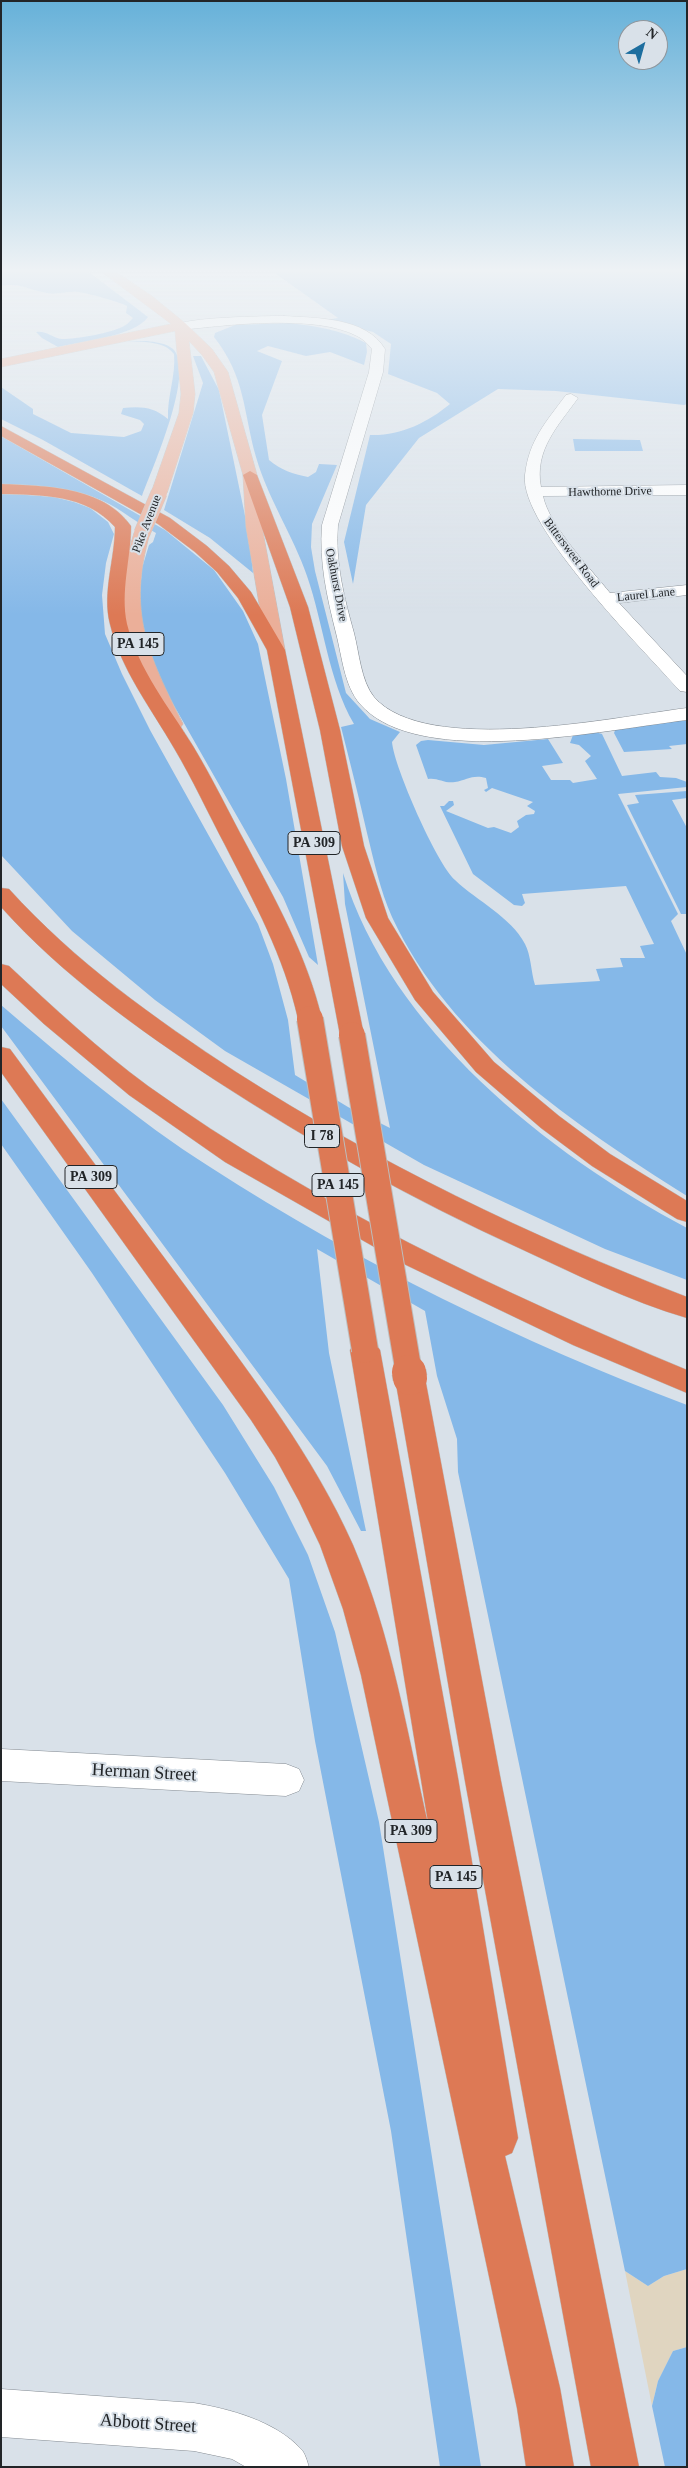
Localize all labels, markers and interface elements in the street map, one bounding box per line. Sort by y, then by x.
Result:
north arrow [618,20,668,70]
text: N [643,25,661,43]
street label: Hawthorne Drive [568,484,652,500]
street label: Pike Avenue [129,493,165,555]
street label: Bittersweet Road [540,516,602,590]
street label: Oakhurst Drive [322,547,350,623]
street label: Laurel Lane [616,585,676,605]
road number: PA 145 [112,633,164,656]
road number: PA 309 [288,831,340,854]
road number: I 78 [304,1124,340,1148]
road number: PA 309 [65,1166,117,1188]
road number: PA 145 [312,1174,364,1196]
street label: Herman Street [91,1759,197,1787]
road number: PA 309 [385,1820,437,1842]
road number: PA 145 [430,1865,482,1888]
street label: Abbott Street [99,2410,197,2438]

